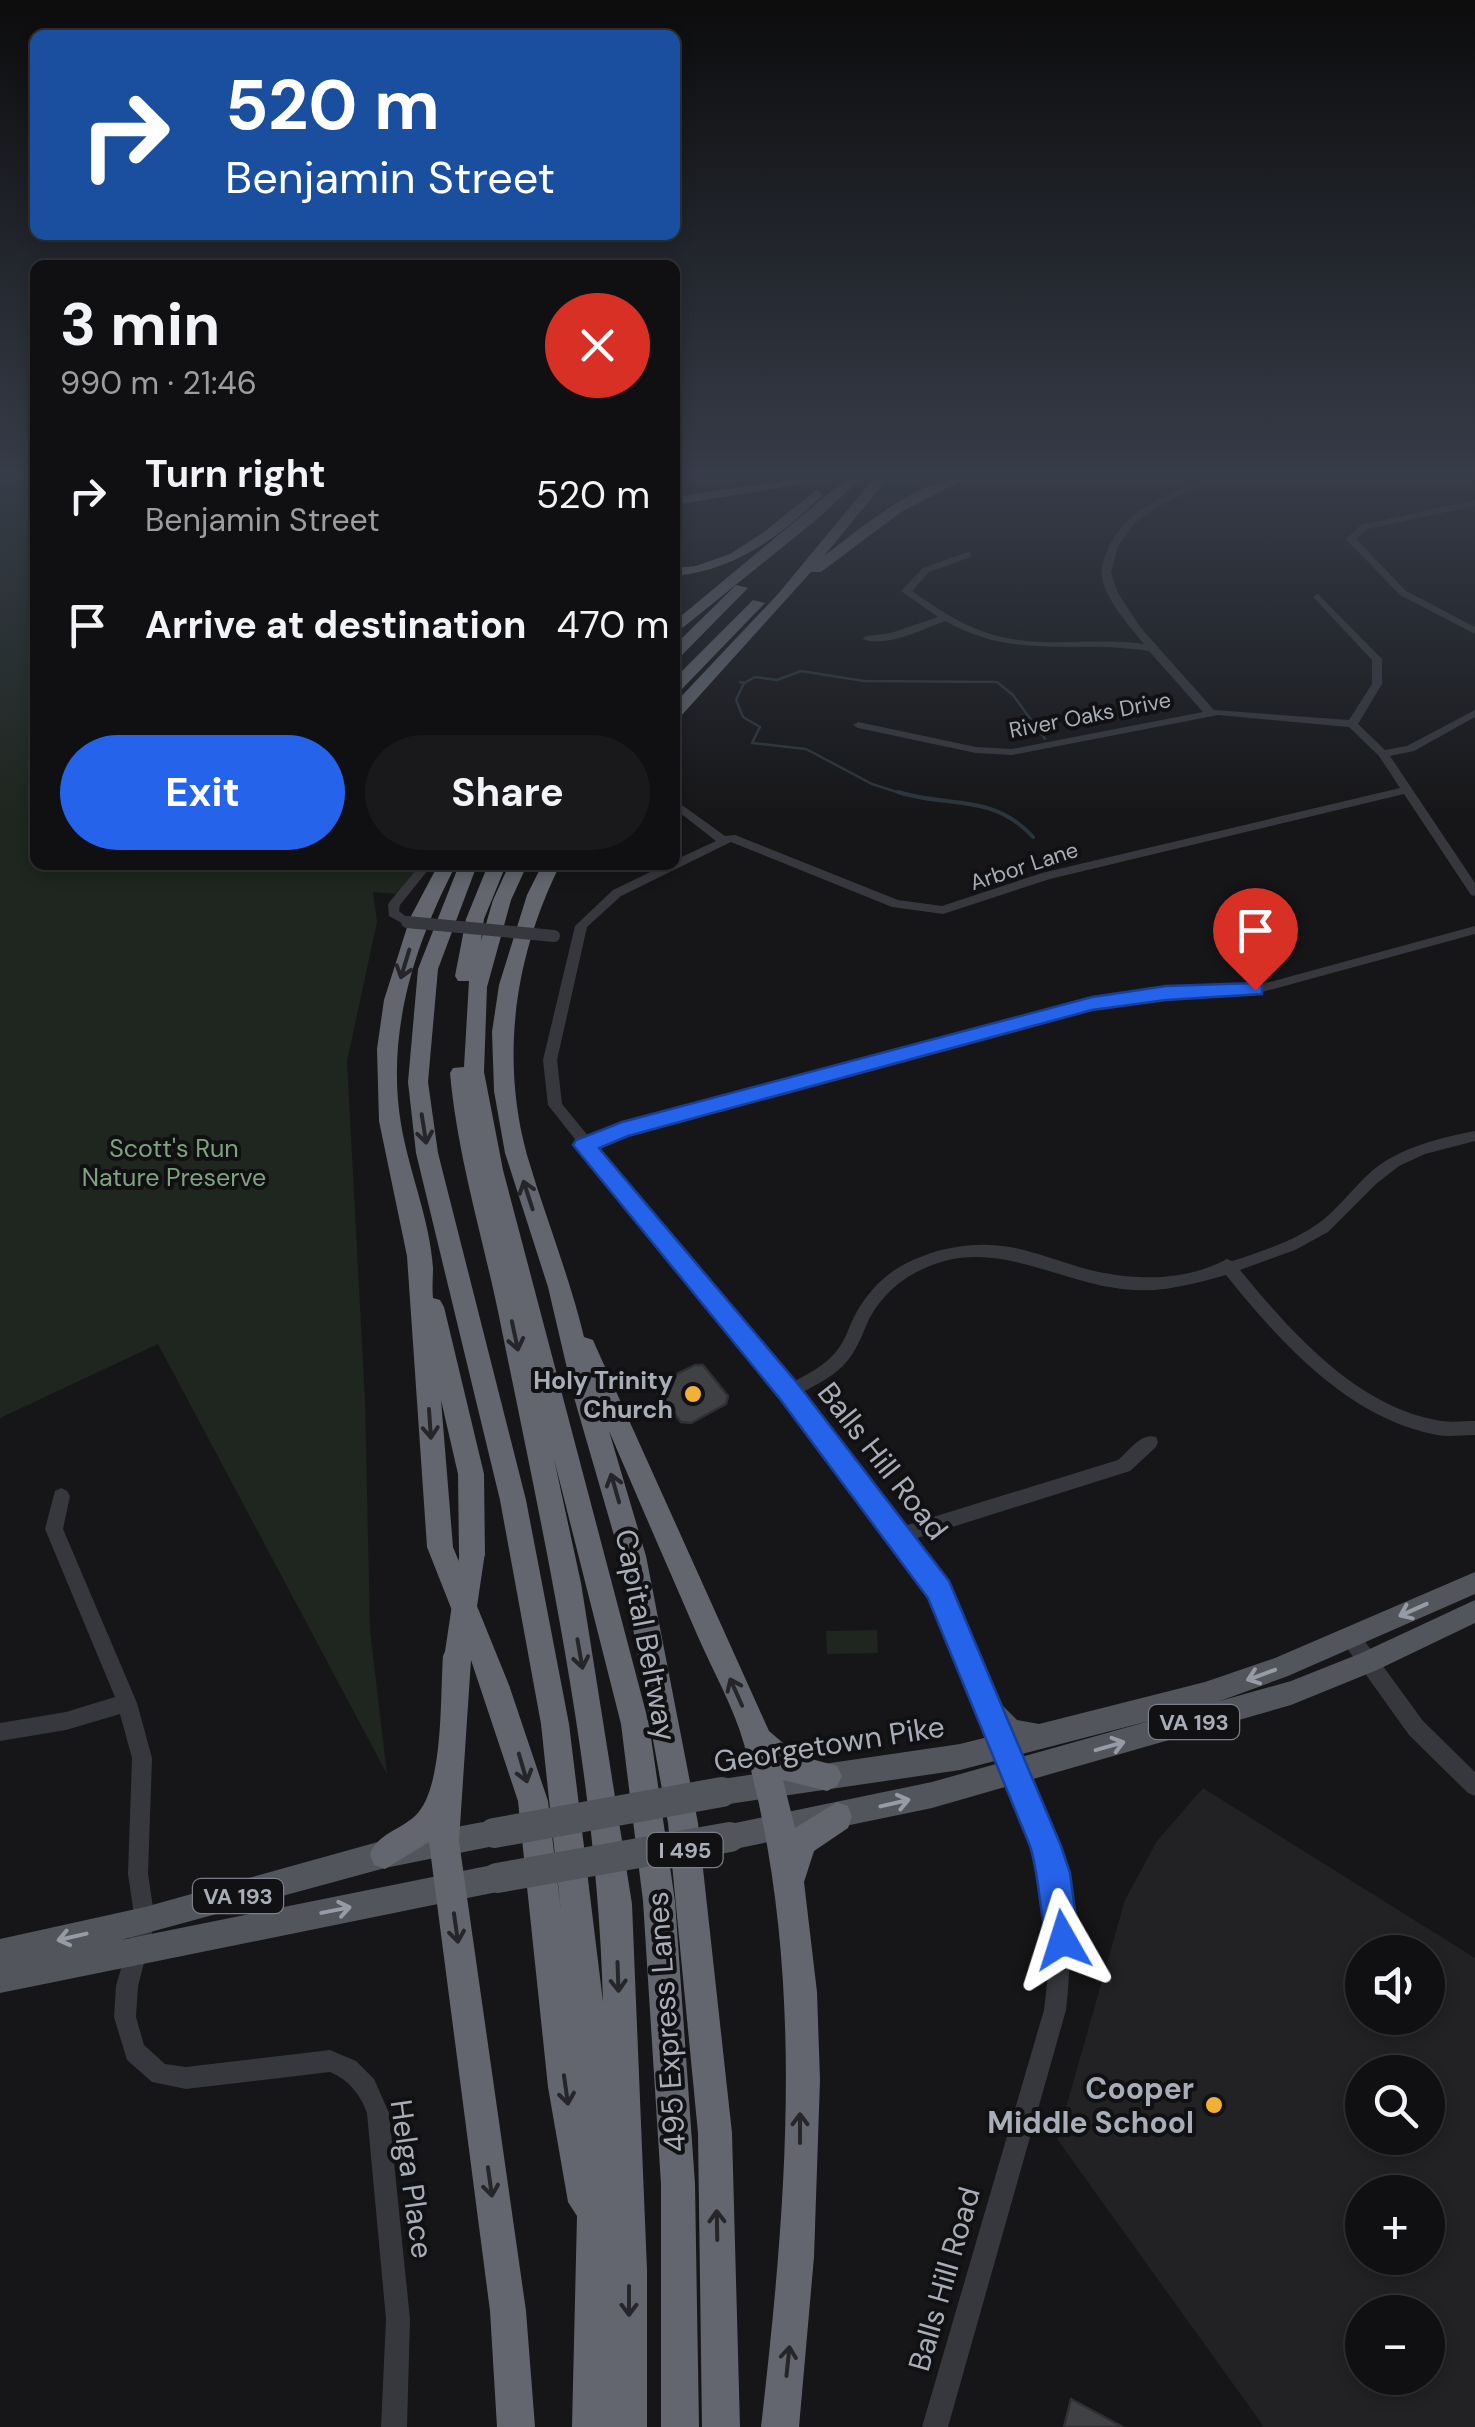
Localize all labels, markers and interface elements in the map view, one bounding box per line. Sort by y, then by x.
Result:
text: 520 m [225,60,440,151]
icon: right [60,70,190,200]
text: Benjamin Street [225,148,555,207]
text: 3 min [60,285,220,364]
button: close [545,293,650,398]
text: 990 m · 21:46 [60,362,257,404]
text: Turn right [145,449,326,499]
icon: right [60,468,115,523]
text: 520 m [536,470,650,520]
text: Benjamin Street [145,499,380,541]
icon: arrive [60,598,115,653]
text: Arrive at destination [145,600,527,650]
text: 470 m [557,600,669,650]
street label: River Oaks Drive [1007,685,1173,745]
button: Exit [60,735,345,850]
button: Share [365,735,650,850]
street label: Arbor Lane [966,835,1082,897]
pin [1213,888,1298,991]
icon: arrive [1228,903,1283,958]
one-way arrow [395,947,413,979]
one-way arrow [415,1112,433,1145]
park label: Scott's Run Nature Preserve [82,1132,266,1194]
one-way arrow [518,1179,536,1211]
one-way arrow [507,1319,526,1351]
place label: Holy Trinity Church [533,1364,673,1426]
street label: Balls Hill Road [809,1374,957,1548]
marker: Holy Trinity Church [682,1383,704,1405]
one-way arrow [421,1407,440,1440]
one-way arrow [604,1473,623,1505]
street label: Capital Beltway [606,1526,686,1745]
one-way arrow [1398,1602,1429,1620]
one-way arrow [571,1638,590,1670]
one-way arrow [1246,1667,1277,1685]
one-way arrow [726,1678,744,1708]
road number: VA 193 [1149,1705,1239,1739]
street label: Georgetown Pike [711,1706,947,1782]
one-way arrow [1094,1735,1125,1754]
one-way arrow [515,1752,533,1784]
one-way arrow [878,1793,910,1811]
road number: I 495 [648,1833,722,1867]
road number: VA 193 [193,1879,283,1913]
position arrow [1011,1888,1115,1992]
street label: 495 Express Lanes [637,1890,695,2154]
one-way arrow [319,1900,351,1919]
one-way arrow [448,1912,466,1944]
one-way arrow [57,1929,89,1947]
map controls [1345,1935,1445,2395]
button: sound [1345,1935,1445,2035]
one-way arrow [609,1960,628,1992]
button: search [1345,2055,1445,2155]
place label: Cooper Middle School [987,2069,1194,2142]
one-way arrow [557,2073,575,2106]
marker: Cooper Middle School [1203,2094,1225,2116]
street label: Helga Place [382,2097,442,2261]
one-way arrow [790,2113,810,2146]
one-way arrow [482,2165,500,2197]
button: + [1345,2175,1445,2275]
street label: Balls Hill Road [899,2182,989,2376]
one-way arrow [707,2209,726,2241]
one-way arrow [620,2284,638,2317]
button: − [1345,2295,1445,2395]
one-way arrow [778,2346,797,2378]

